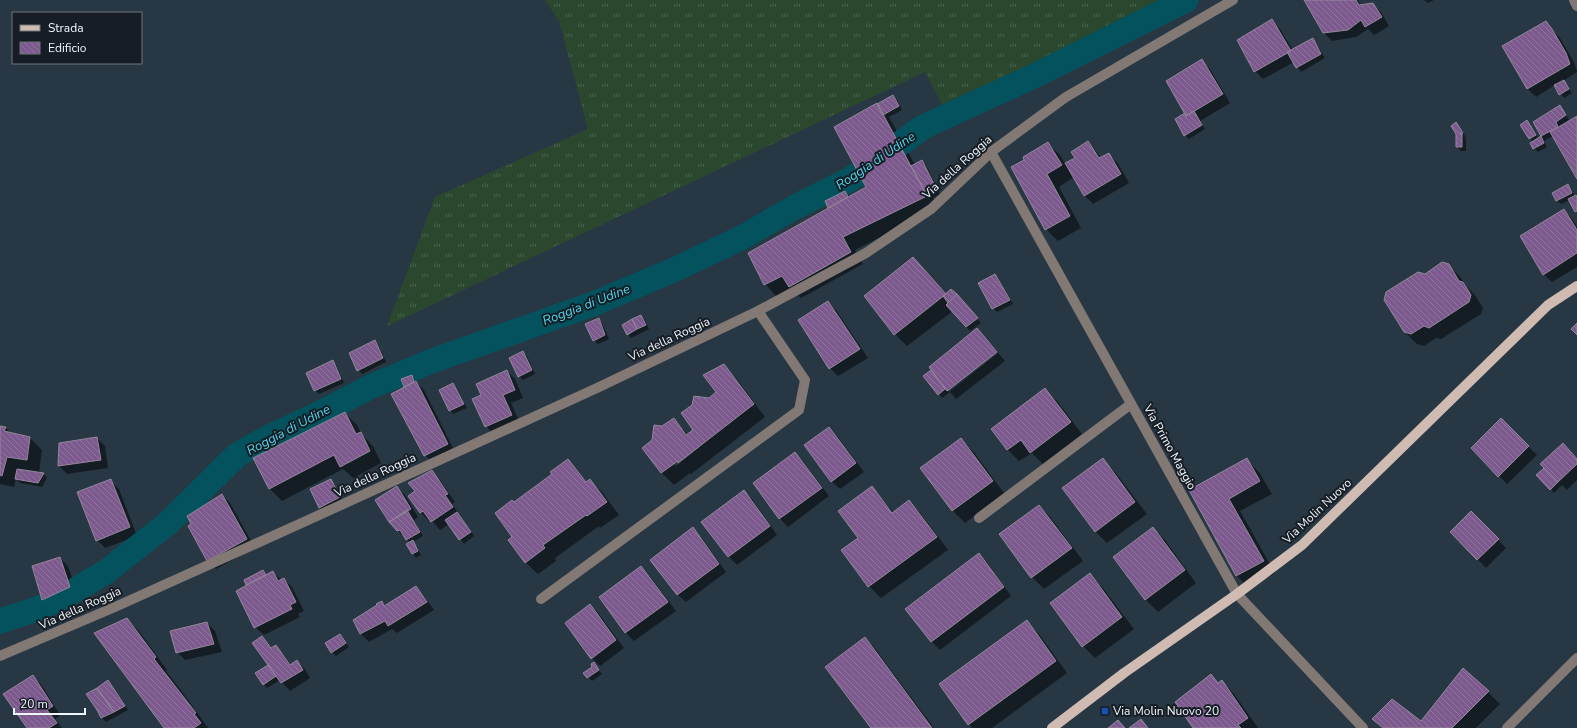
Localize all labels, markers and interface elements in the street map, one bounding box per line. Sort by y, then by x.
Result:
legend [12,12,142,64]
text: Strada [48,20,84,36]
text: Edificio [48,40,87,56]
water label: Roggia di Udine [832,127,919,194]
street label: Via della Roggia [918,132,995,203]
water label: Roggia di Udine [540,280,633,330]
street label: Via della Roggia [625,313,712,365]
water label: Roggia di Udine [243,400,334,460]
street label: Via Primo Maggio [1139,401,1200,493]
street label: Via della Roggia [331,449,418,501]
street label: Via Molin Nuovo [1278,475,1355,548]
street label: Via della Roggia [36,583,124,634]
scale bar [14,690,85,716]
text: 20 m [20,696,48,712]
place label: Via Molin Nuovo 20 [1112,703,1219,719]
marker: Via Molin Nuovo 20 [1100,706,1110,716]

